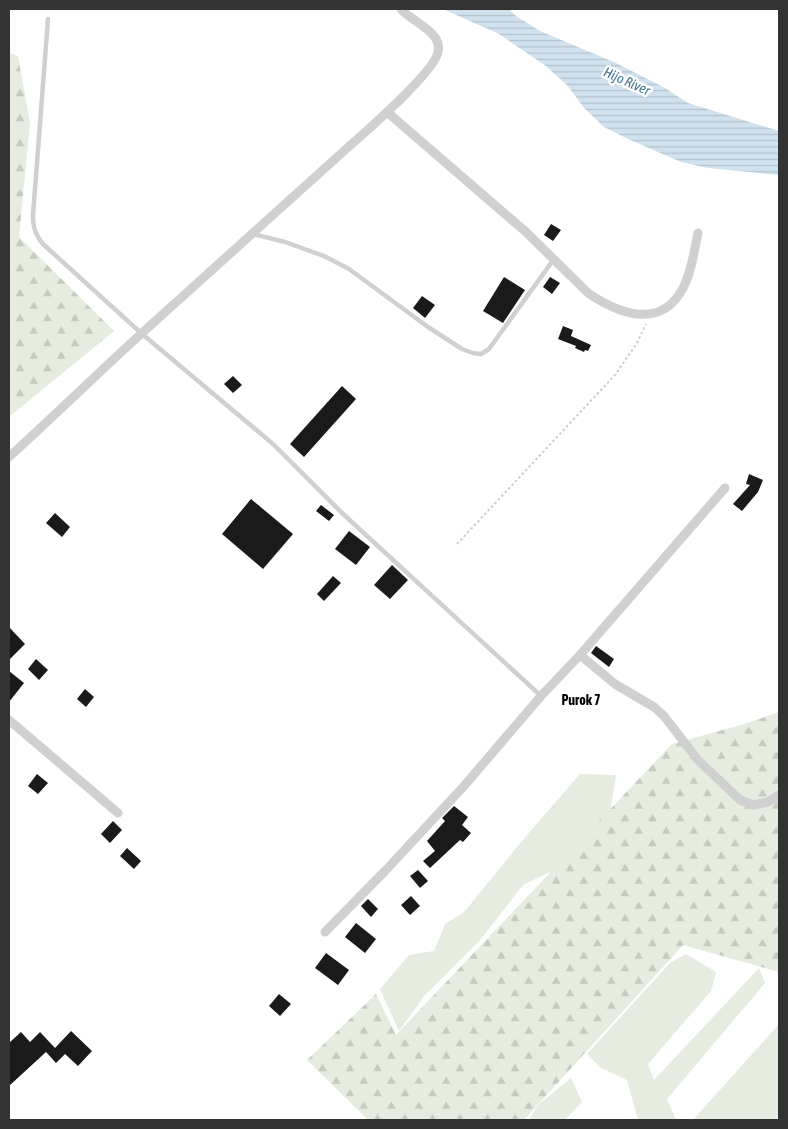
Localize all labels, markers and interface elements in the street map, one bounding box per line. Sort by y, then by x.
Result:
water label: Hijo River [601,64,654,99]
district label: Purok 7 [562,692,601,708]

